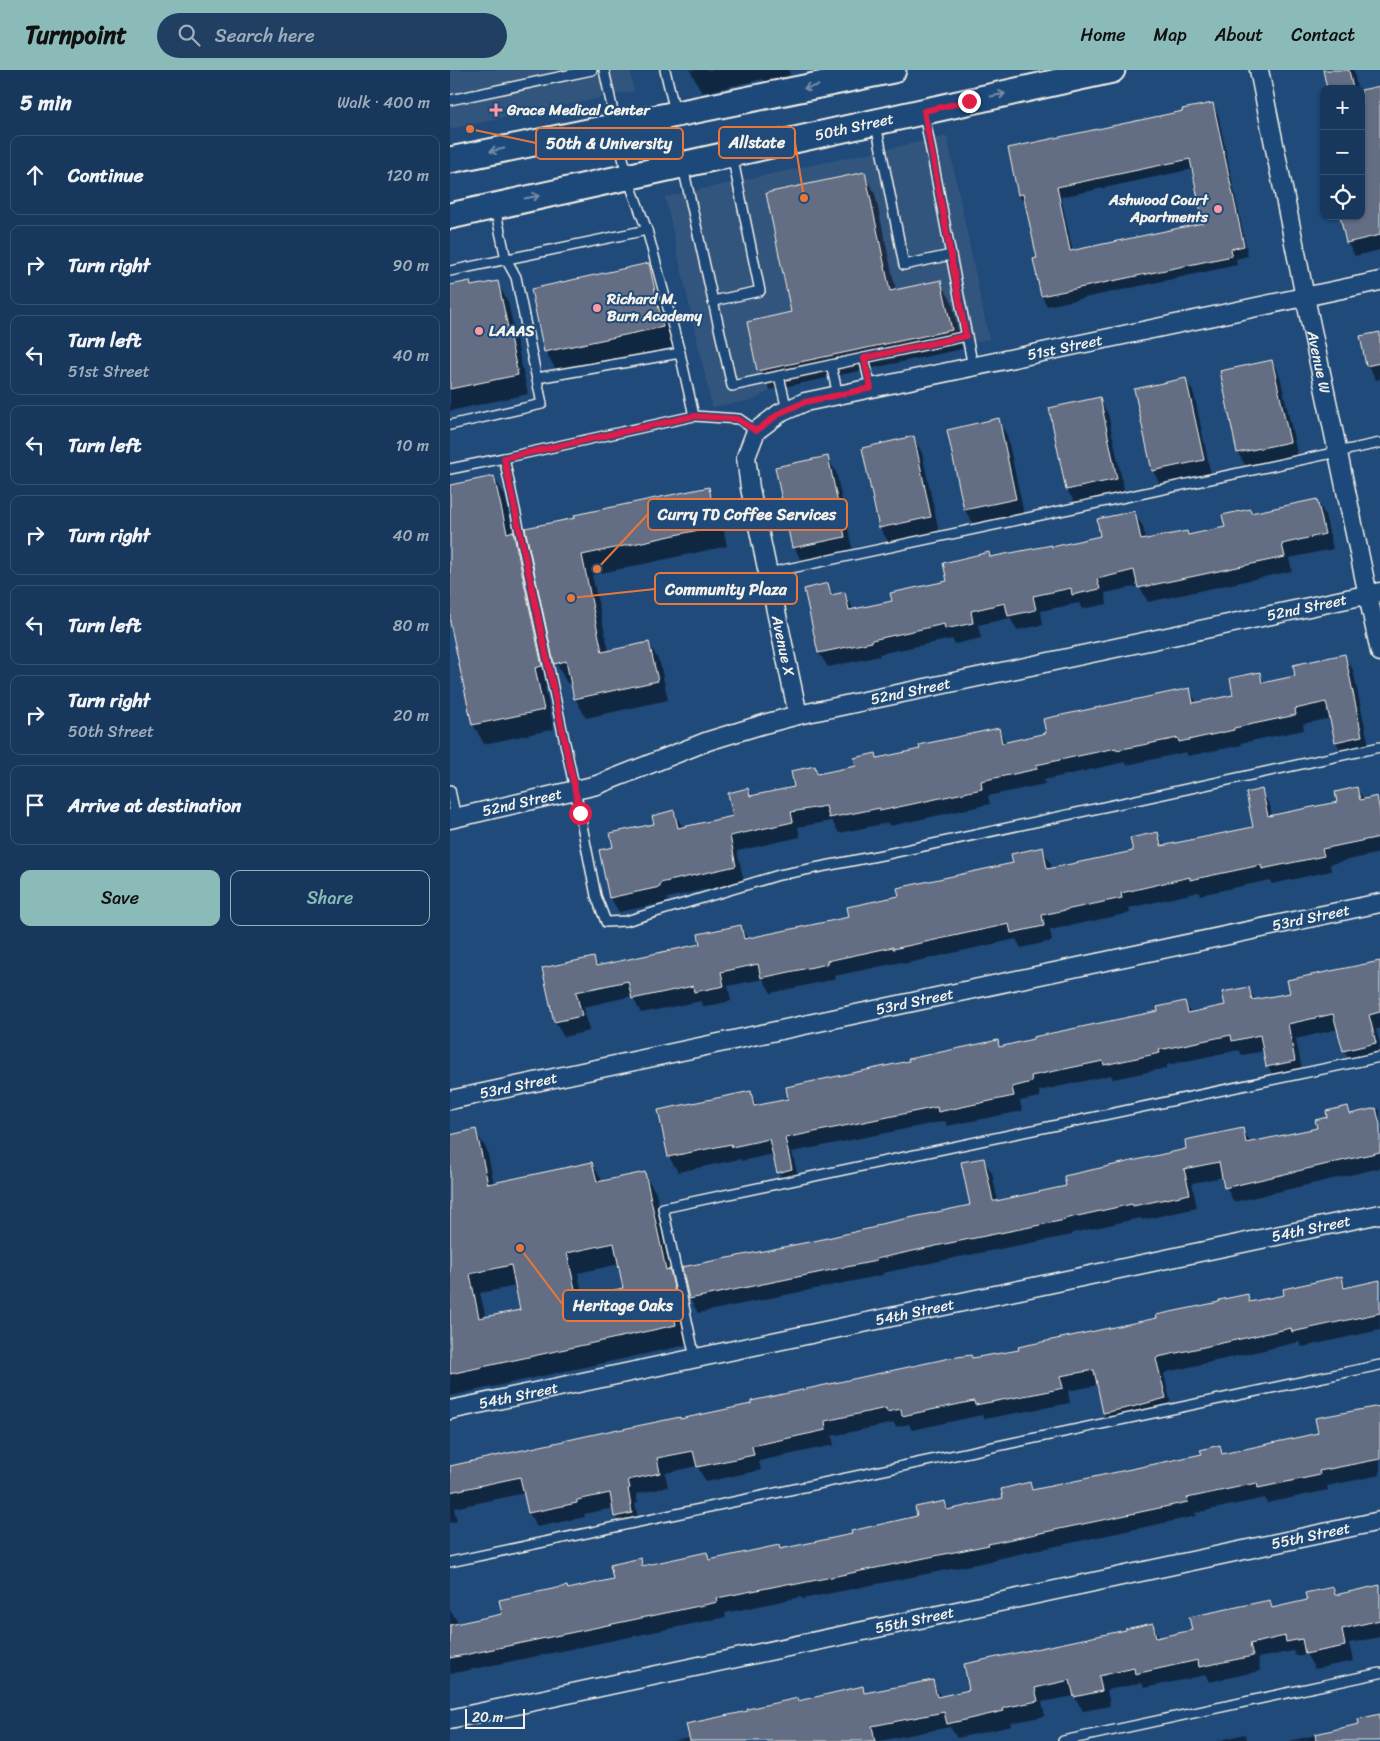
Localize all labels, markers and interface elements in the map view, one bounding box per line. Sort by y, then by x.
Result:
search box [157,13,507,58]
text: Turnpoint [25,14,127,56]
text: Search here [215,19,315,52]
text: Home [1081,19,1126,51]
text: Map [1154,19,1187,51]
text: About [1215,19,1263,51]
text: Contact [1291,19,1355,51]
icon: search [175,21,203,49]
one-way arrow [803,83,819,92]
text: 5 min [20,84,72,122]
map controls [1320,85,1365,220]
button: + [1320,85,1365,130]
text: Walk · 400 m [337,88,430,117]
route end [958,90,981,113]
one-way arrow [990,90,1006,99]
place label: Grace Medical Center [506,97,651,123]
marker: Grace Medical Center [489,103,503,117]
street label: 50th Street [812,105,897,148]
callout: Allstate [719,127,795,158]
callout: 50th & University [536,128,683,159]
text: Allstate [728,128,786,157]
text: 50th & University [546,129,673,158]
button: − [1320,130,1365,175]
one-way arrow [489,146,505,155]
text: Continue [68,159,144,192]
icon: ahead [21,161,49,189]
text: 120 m [386,161,429,190]
button: locate [1320,175,1365,220]
place label: Ashwood Court Apartments [1108,187,1209,230]
one-way arrow [523,192,539,201]
marker: Ashwood Court Apartments [1212,203,1224,215]
text: Turn right [68,249,150,282]
icon: right [21,251,49,279]
text: 90 m [393,251,429,280]
place label: Richard M. Burn Academy [606,286,702,329]
marker: Richard M. Burn Academy [591,302,603,314]
place label: LAAAS [489,318,535,344]
text: Turn left [68,324,141,357]
marker: LAAAS [473,325,485,337]
street label: 51st Street [1025,327,1105,368]
street label: Avenue W [1299,327,1338,396]
icon: left [21,341,49,369]
text: 40 m [392,341,429,370]
text: 51st Street [68,357,150,386]
text: Turn left [68,429,141,462]
icon: left [21,431,49,459]
text: 10 m [396,431,429,460]
callout: Curry TD Coffee Services [648,499,847,530]
text: Curry TD Coffee Services [657,500,837,529]
text: Turn right [68,519,150,552]
icon: right [21,521,49,549]
text: 40 m [392,521,429,550]
callout: Community Plaza [655,573,797,604]
text: Community Plaza [664,575,788,604]
street label: 52nd Street [1264,586,1350,629]
text: Turn left [68,609,141,642]
icon: left [21,611,49,639]
text: 80 m [393,611,429,640]
street label: Avenue X [764,612,802,679]
street label: 52nd Street [868,670,953,712]
text: Turn right [68,684,150,717]
icon: right [21,701,49,729]
text: 20 m [393,701,429,730]
text: 50th Street [68,717,154,746]
street label: 52nd Street [480,780,565,824]
text: Arrive at destination [68,789,241,822]
icon: arrive [21,791,49,819]
route start [569,802,592,825]
button: Save [20,870,220,926]
button: Share [230,870,430,926]
street label: 53rd Street [1270,897,1353,939]
street label: 53rd Street [873,981,956,1022]
street label: 53rd Street [477,1064,560,1106]
street label: 54th Street [1269,1207,1354,1250]
callout: Heritage Oaks [563,1290,683,1321]
text: Heritage Oaks [572,1291,674,1320]
street label: 54th Street [873,1291,957,1333]
street label: 54th Street [476,1374,561,1417]
street label: 55th Street [1269,1515,1353,1557]
street label: 55th Street [873,1599,957,1641]
text: 20 m [472,1705,503,1730]
scale bar [465,1706,525,1729]

